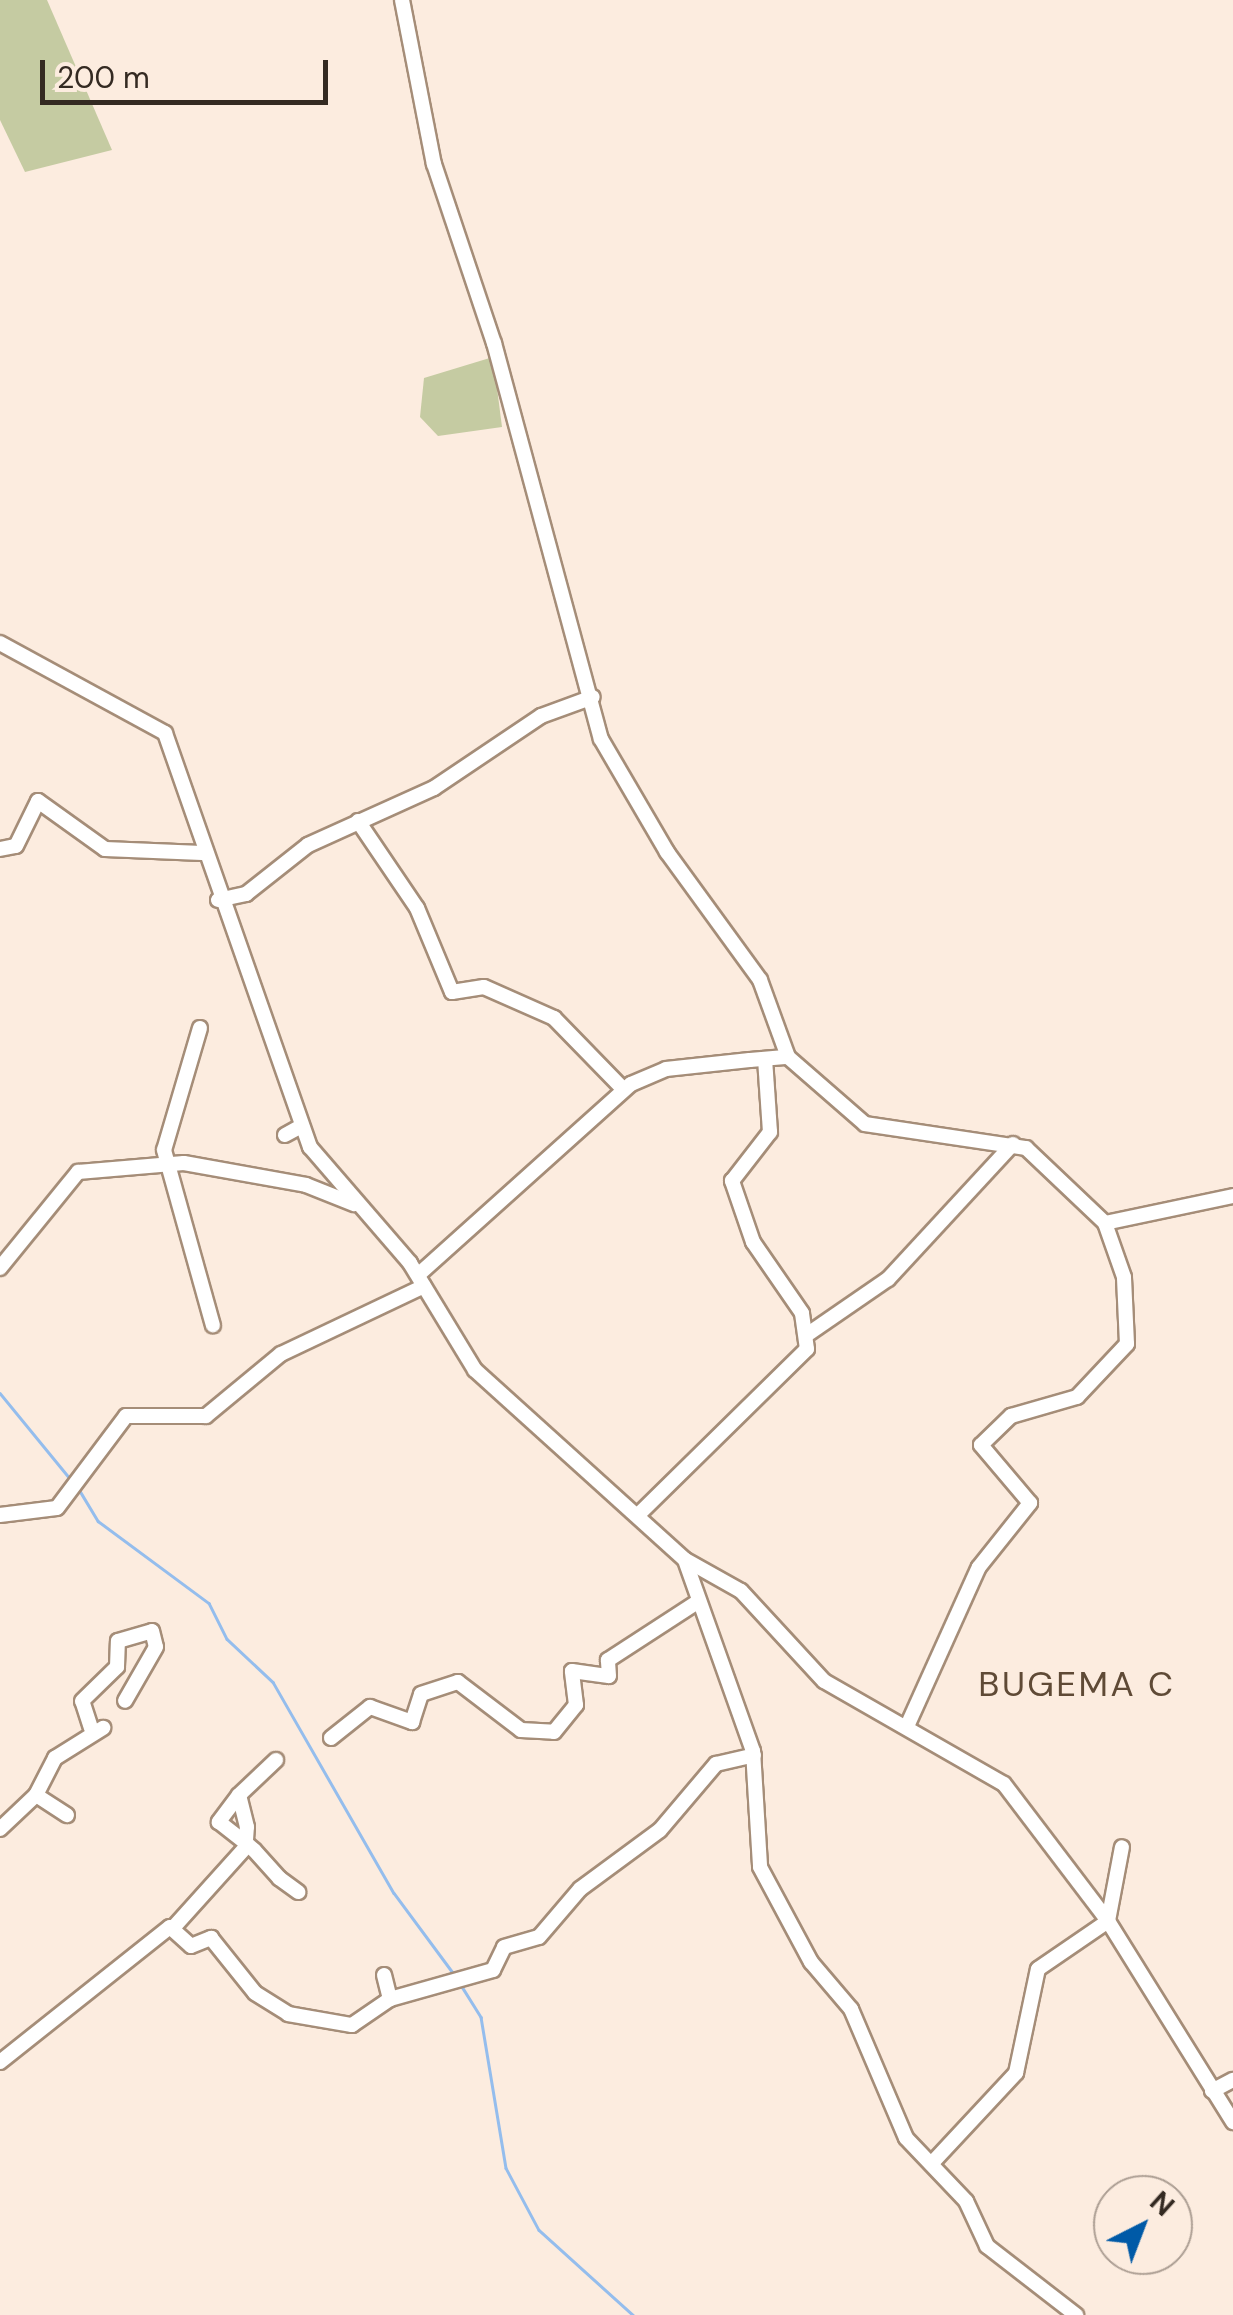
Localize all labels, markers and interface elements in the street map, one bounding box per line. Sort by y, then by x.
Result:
scale bar [45,40,332,102]
text: 200 m [57,58,150,97]
district label: BUGEMA C [978,1663,1176,1705]
north arrow [1093,2175,1193,2275]
text: N [1142,2183,1182,2224]

